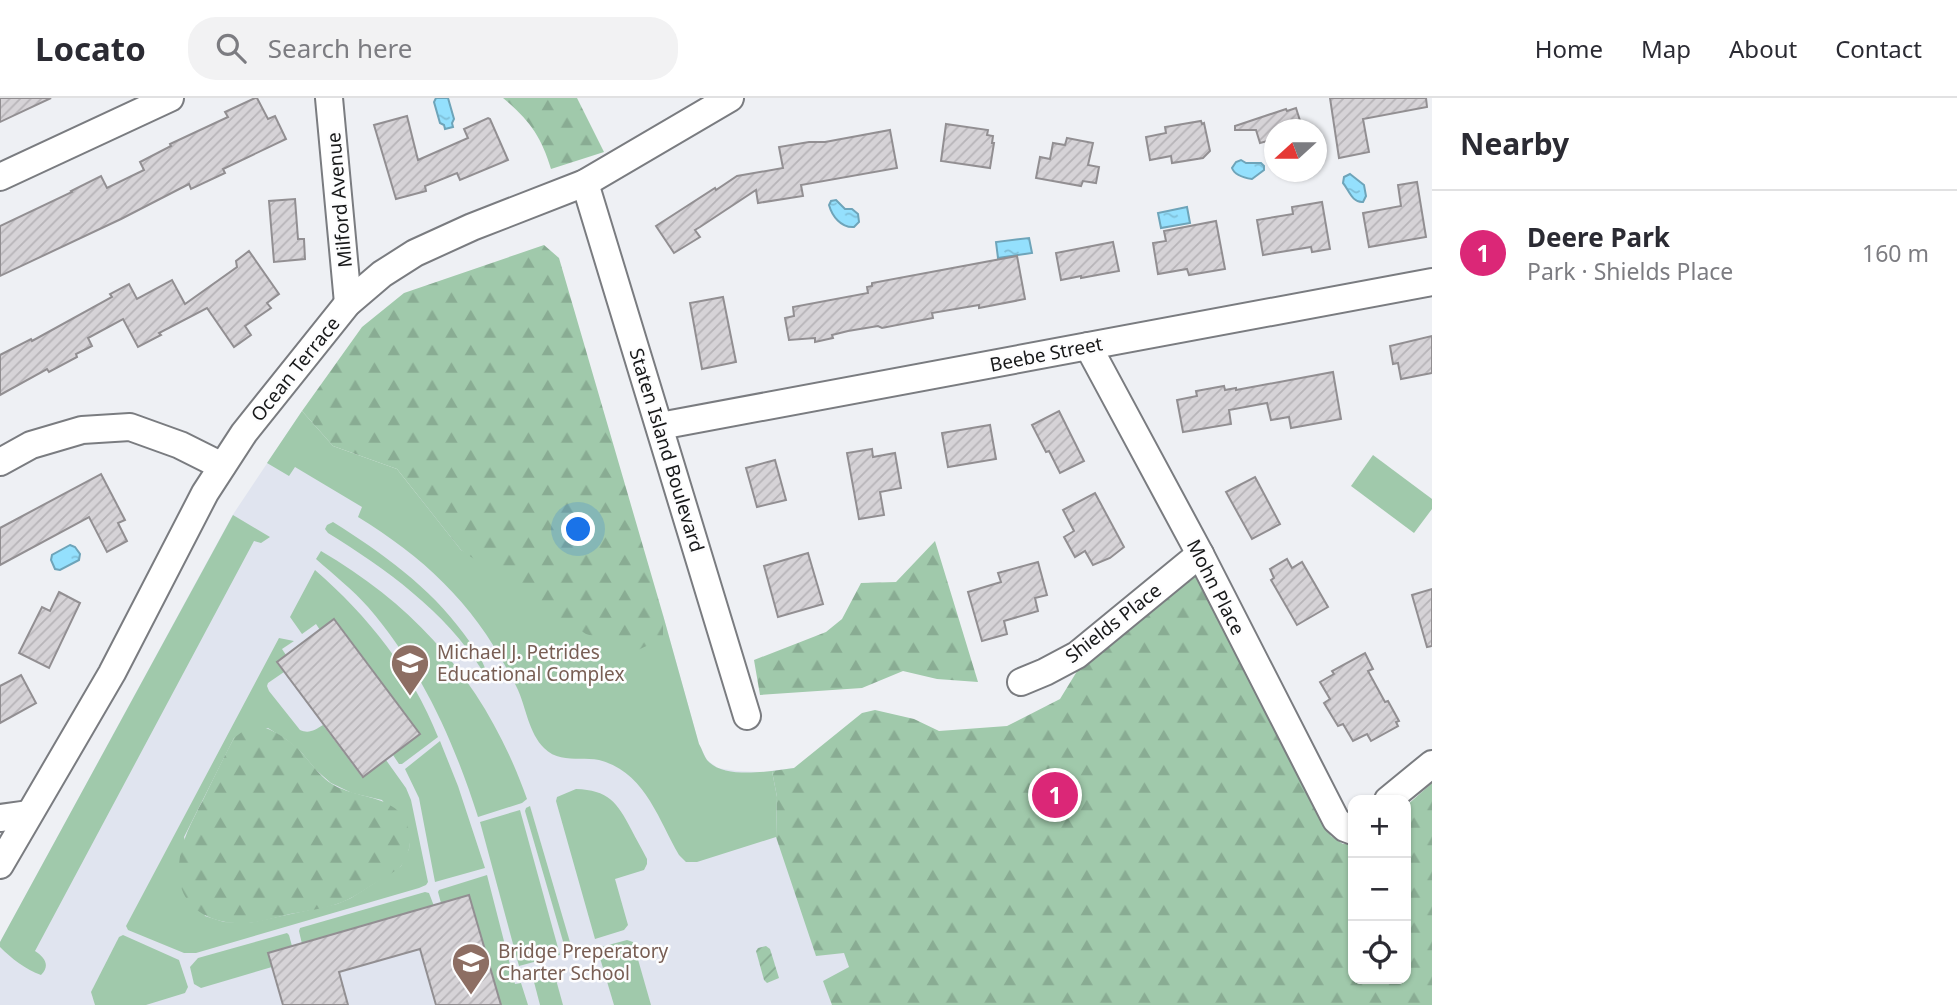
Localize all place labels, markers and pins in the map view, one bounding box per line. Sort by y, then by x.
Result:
place label: Michael J. Petrides Educational Complex [437,639,625,687]
school or university icon: Michael J. Petrides Educational Complex [389,642,431,697]
pin: 1 [1032,769,1078,821]
place label: Bridge Preperatory Charter School [498,938,669,986]
school or university icon: Bridge Preperatory Charter School [450,941,492,996]

